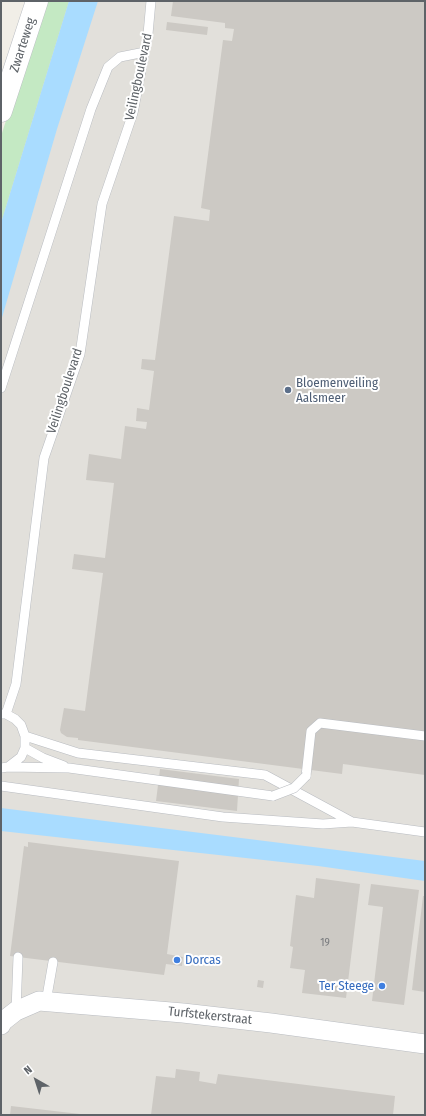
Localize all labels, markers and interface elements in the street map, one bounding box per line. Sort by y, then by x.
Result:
street label: Zwarteweg [7,16,39,74]
street label: Veilingboulevard [122,32,156,122]
street label: Veilingboulevard [44,346,86,436]
place label: Bloemenveiling Aalsmeer [296,375,378,406]
marker: Bloemenveiling Aalsmeer [283,385,293,395]
house number: 19 [320,936,330,950]
place label: Dorcas [185,952,221,968]
marker: Dorcas [172,955,182,965]
place label: Ter Steege [319,978,374,994]
marker: Ter Steege [377,981,387,991]
street label: Turfstekerstraat [167,1004,253,1028]
north arrow [16,1060,56,1100]
text: N [21,1063,35,1077]

